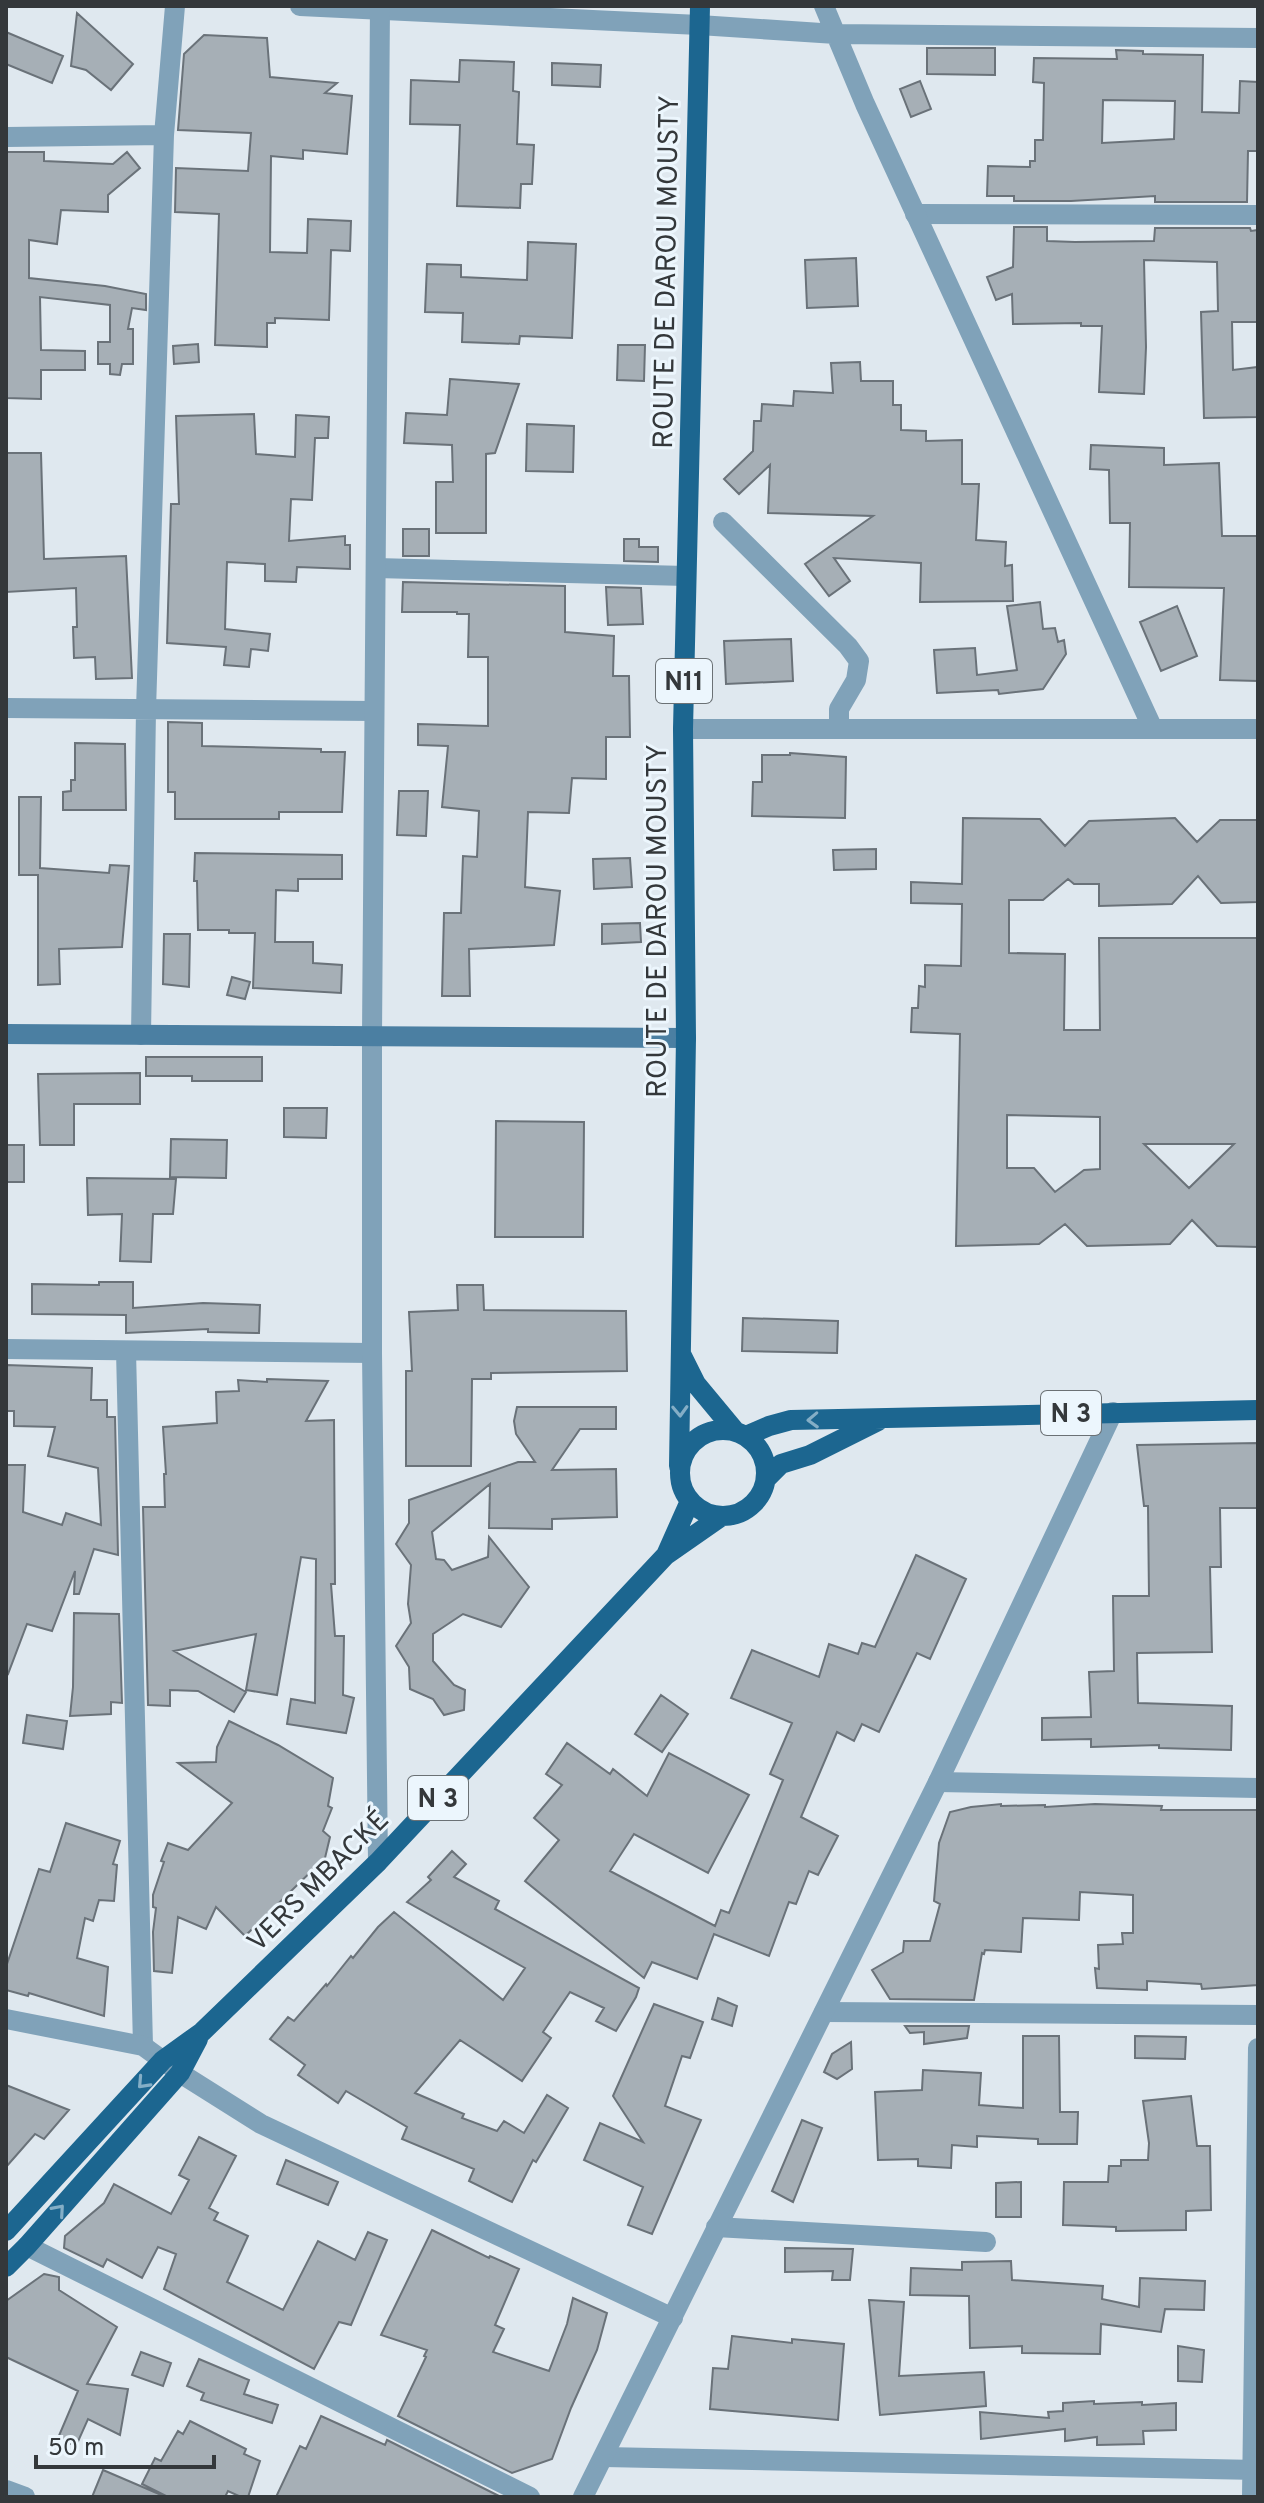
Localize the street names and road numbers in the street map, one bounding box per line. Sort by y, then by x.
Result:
street label: ROUTE DE DAROU MOUSTY [647,95,689,449]
road number: N11 [656,659,712,703]
street label: ROUTE DE DAROU MOUSTY [641,744,677,1098]
road number: N 3 [1041,1391,1101,1435]
road number: N 3 [408,1776,468,1820]
street label: VERS MBACKÉ [239,1802,398,1961]

